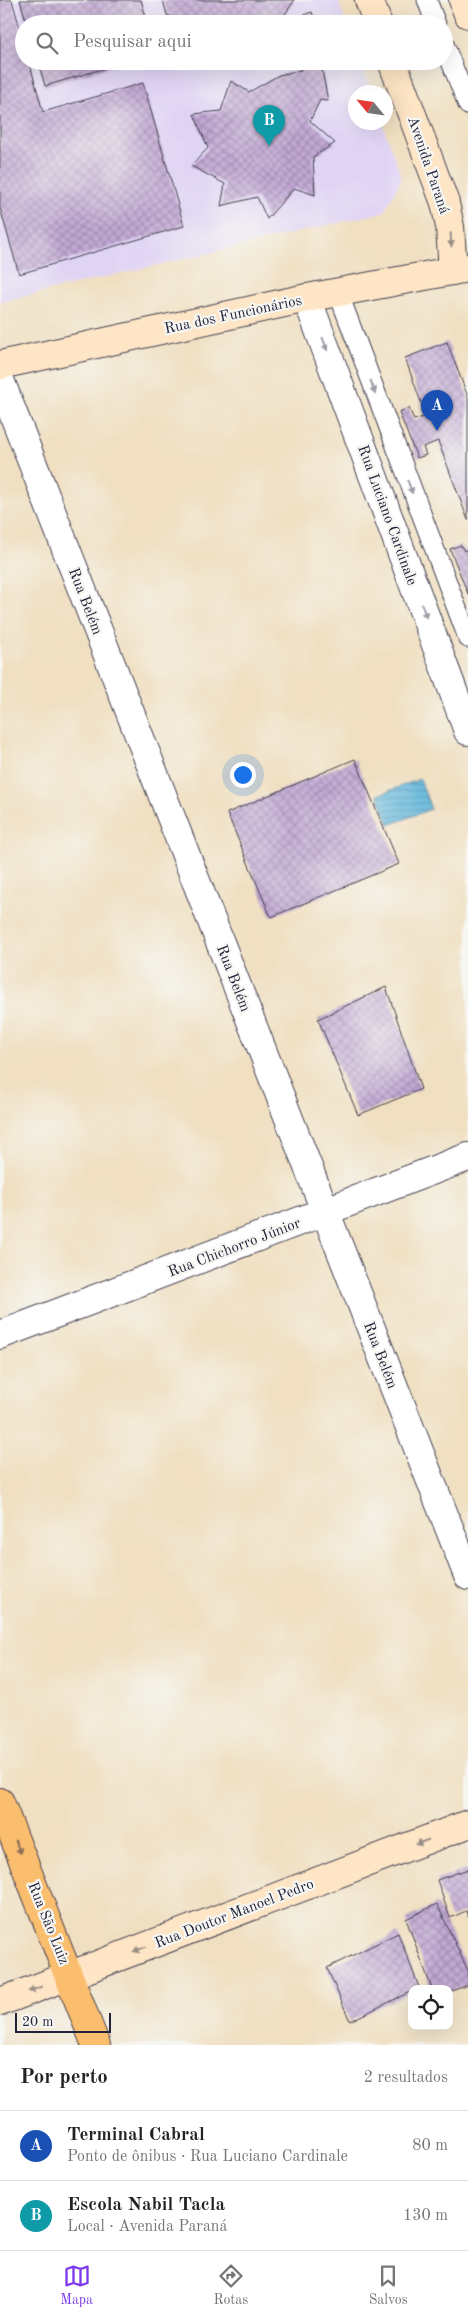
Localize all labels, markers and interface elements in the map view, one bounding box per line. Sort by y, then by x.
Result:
search box [15,15,453,70]
icon: search [33,29,61,57]
text: Pesquisar aqui [73,33,192,52]
north arrow [348,85,393,130]
pin: B [253,105,285,146]
street label: Avenida Paraná [404,115,452,217]
one-way arrow [447,232,455,248]
street label: Rua dos Funcionários [163,294,303,337]
one-way arrow [322,336,329,351]
one-way arrow [370,380,377,395]
pin: A [421,390,453,431]
street label: Rua Luciano Cardinale [354,443,419,588]
one-way arrow [406,480,414,495]
street label: Rua Belém [65,566,104,637]
one-way arrow [420,604,428,619]
your location [230,762,256,788]
street label: Rua Belém [213,943,252,1014]
street label: Rua Chichorro Júnior [166,1216,303,1281]
street label: Rua Belém [360,1320,399,1391]
one-way arrow [415,1839,430,1846]
one-way arrow [14,1840,22,1855]
street label: Rua Doutor Manoel Pedro [153,1877,316,1952]
street label: Rua São Luiz [24,1880,71,1967]
one-way arrow [132,1946,147,1953]
one-way arrow [27,1985,42,1993]
map controls [408,1985,453,2030]
button: locate [408,1985,453,2030]
scale bar [15,2010,111,2033]
text: 20 m [22,2015,53,2029]
text: Por perto [20,2067,108,2088]
text: 2 resultados [364,2070,448,2086]
text: Terminal Cabral [67,2126,205,2145]
text: A [30,2138,42,2154]
text: 80 m [412,2138,448,2154]
text: Ponto de ônibus · Rua Luciano Cardinale [67,2149,348,2165]
text: Escola Nabil Tacla [67,2196,225,2215]
text: B [30,2208,42,2224]
text: 130 m [403,2208,448,2224]
text: Local · Avenida Paraná [67,2219,227,2235]
tab: Mapa [60,2262,93,2309]
tab: Rotas [213,2262,248,2309]
tab: Salvos [369,2262,408,2309]

